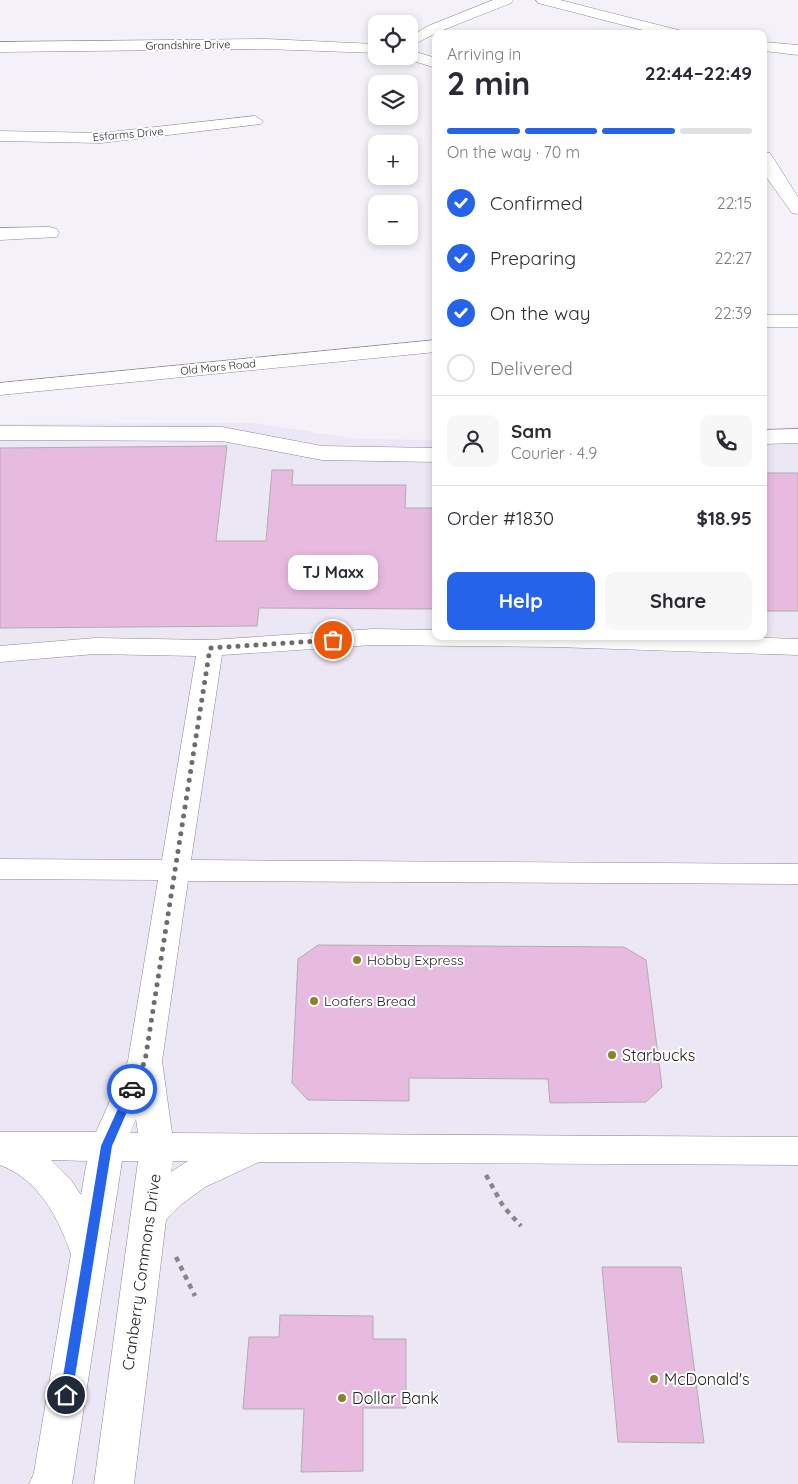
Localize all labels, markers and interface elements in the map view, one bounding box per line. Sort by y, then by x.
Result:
map controls [368,15,418,245]
button: locate [368,15,418,65]
street label: Grandshire Drive [145,37,231,53]
text: Arriving in [447,44,521,64]
text: 22:44–22:49 [645,61,752,85]
text: 2 min [447,63,530,103]
button: layers [368,75,418,125]
street label: Esfarms Drive [92,124,164,144]
button: + [368,135,418,185]
text: On the way · 70 m [447,142,580,162]
icon: check [447,189,475,217]
text: Confirmed [490,191,583,215]
text: 22:15 [717,193,752,213]
button: − [368,195,418,245]
icon: check [447,244,475,272]
text: Preparing [490,246,576,270]
text: 22:27 [715,248,752,268]
icon: check [447,299,475,327]
text: On the way [490,301,591,325]
text: 22:39 [714,303,752,323]
street label: Old Mars Road [179,356,257,378]
text: Delivered [490,356,573,380]
button: person [447,415,499,467]
button: phone [700,415,752,467]
text: Sam [511,419,552,443]
text: Courier · 4.9 [511,443,597,463]
text: Order #1830 [447,506,554,530]
text: $18.95 [696,506,752,530]
callout: TJ Maxx [288,555,378,590]
text: TJ Maxx [302,562,364,582]
button: Help [447,572,595,630]
button: Share [605,572,752,630]
pin [312,619,354,661]
icon: bag [319,626,347,654]
place label: Hobby Express [367,951,464,969]
marker: Hobby Express [351,954,363,966]
place label: Loafers Bread [324,992,416,1010]
marker: Loafers Bread [308,995,320,1007]
place label: Starbucks [622,1045,695,1065]
marker: Starbucks [606,1049,618,1061]
courier [107,1064,157,1114]
icon: car [118,1075,146,1103]
street label: Cranberry Commons Drive [117,1172,165,1372]
place label: McDonald's [664,1369,750,1389]
marker: McDonald's [648,1373,660,1385]
pin [45,1374,87,1416]
icon: home [52,1381,80,1409]
place label: Dollar Bank [352,1388,439,1408]
marker: Dollar Bank [336,1392,348,1404]

